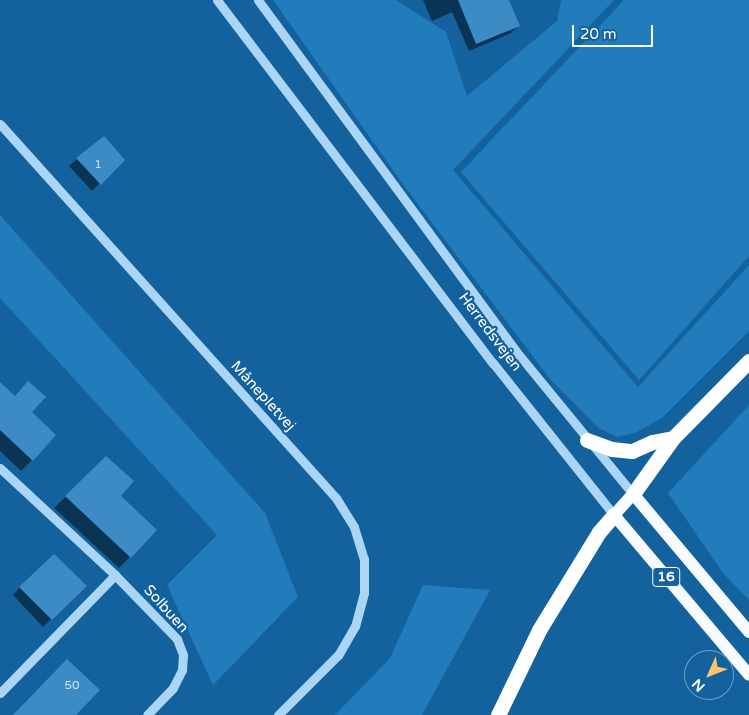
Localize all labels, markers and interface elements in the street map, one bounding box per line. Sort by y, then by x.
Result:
scale bar [574,15,655,47]
text: 20 m [580,25,617,43]
house number: 1 [94,158,102,172]
street label: Herredsvejen [455,289,525,375]
street label: Månepletvej [227,357,299,435]
road number: 16 [651,566,681,588]
street label: Solbuen [140,581,192,637]
north arrow [684,650,734,700]
text: N [689,675,709,695]
house number: 50 [64,679,80,693]

